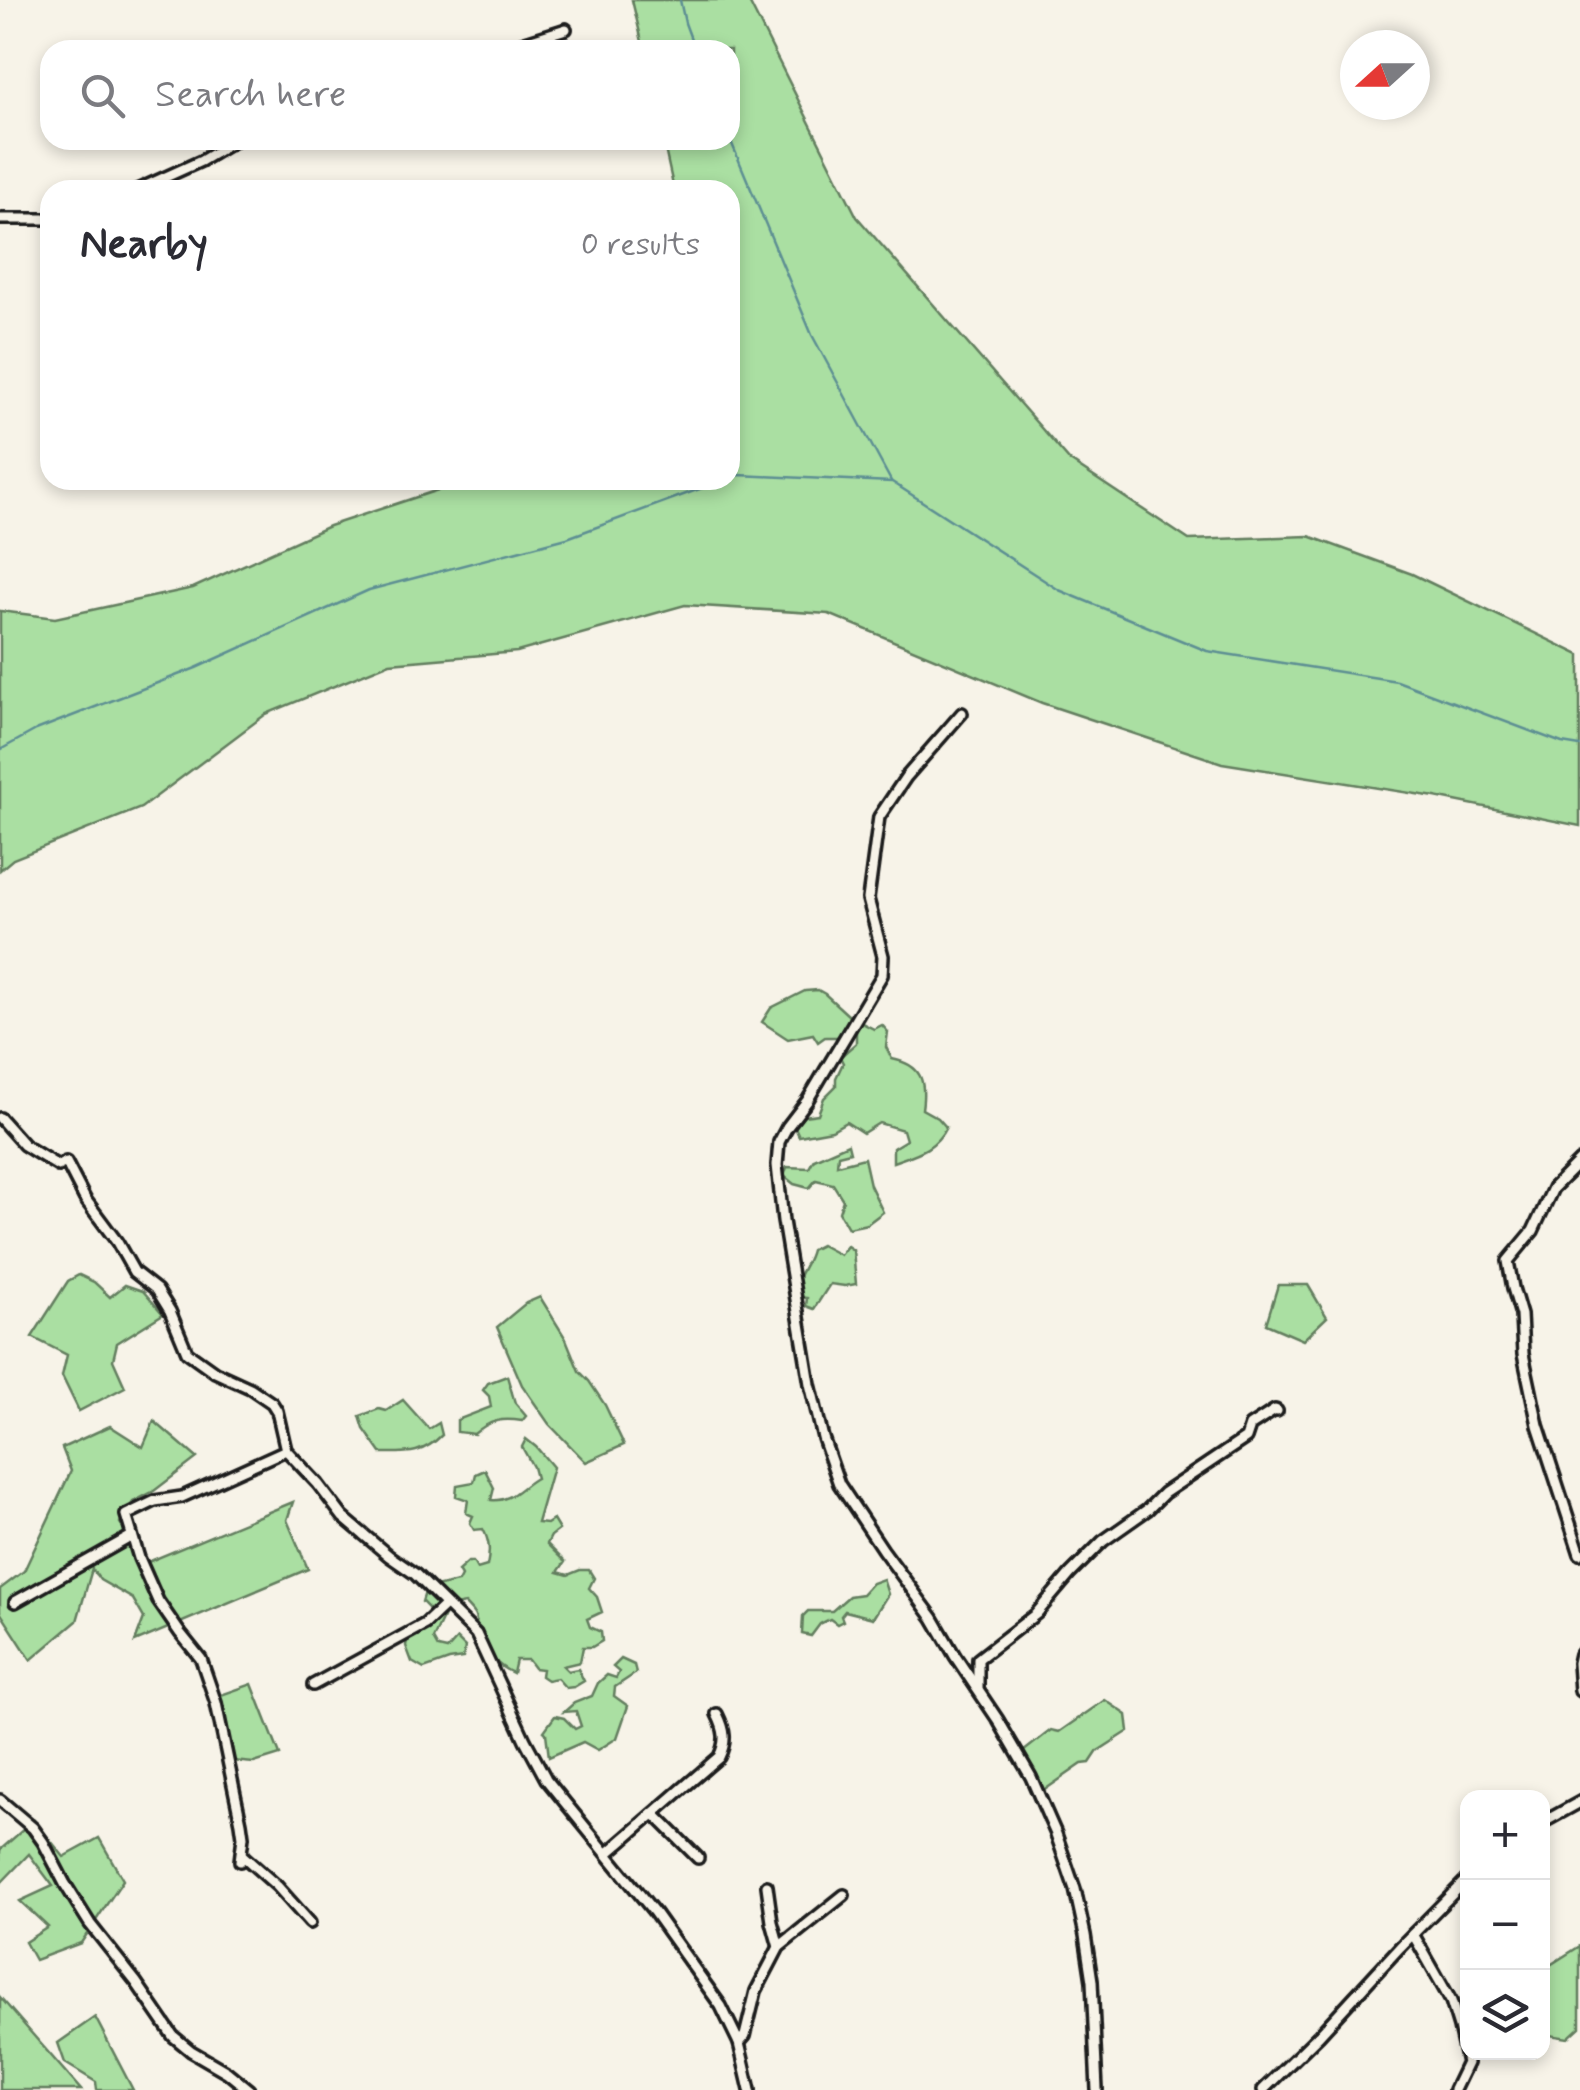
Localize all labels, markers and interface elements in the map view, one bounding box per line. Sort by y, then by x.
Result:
north arrow [1340,30,1430,120]
search box [40,40,740,150]
icon: search [75,68,130,123]
text: Search here [155,71,346,120]
text: Nearby [80,218,208,273]
text: 0 results [581,224,700,266]
map controls [1460,1790,1550,2060]
button: + [1460,1790,1550,1880]
button: − [1460,1880,1550,1970]
button: layers [1460,1970,1550,2060]

